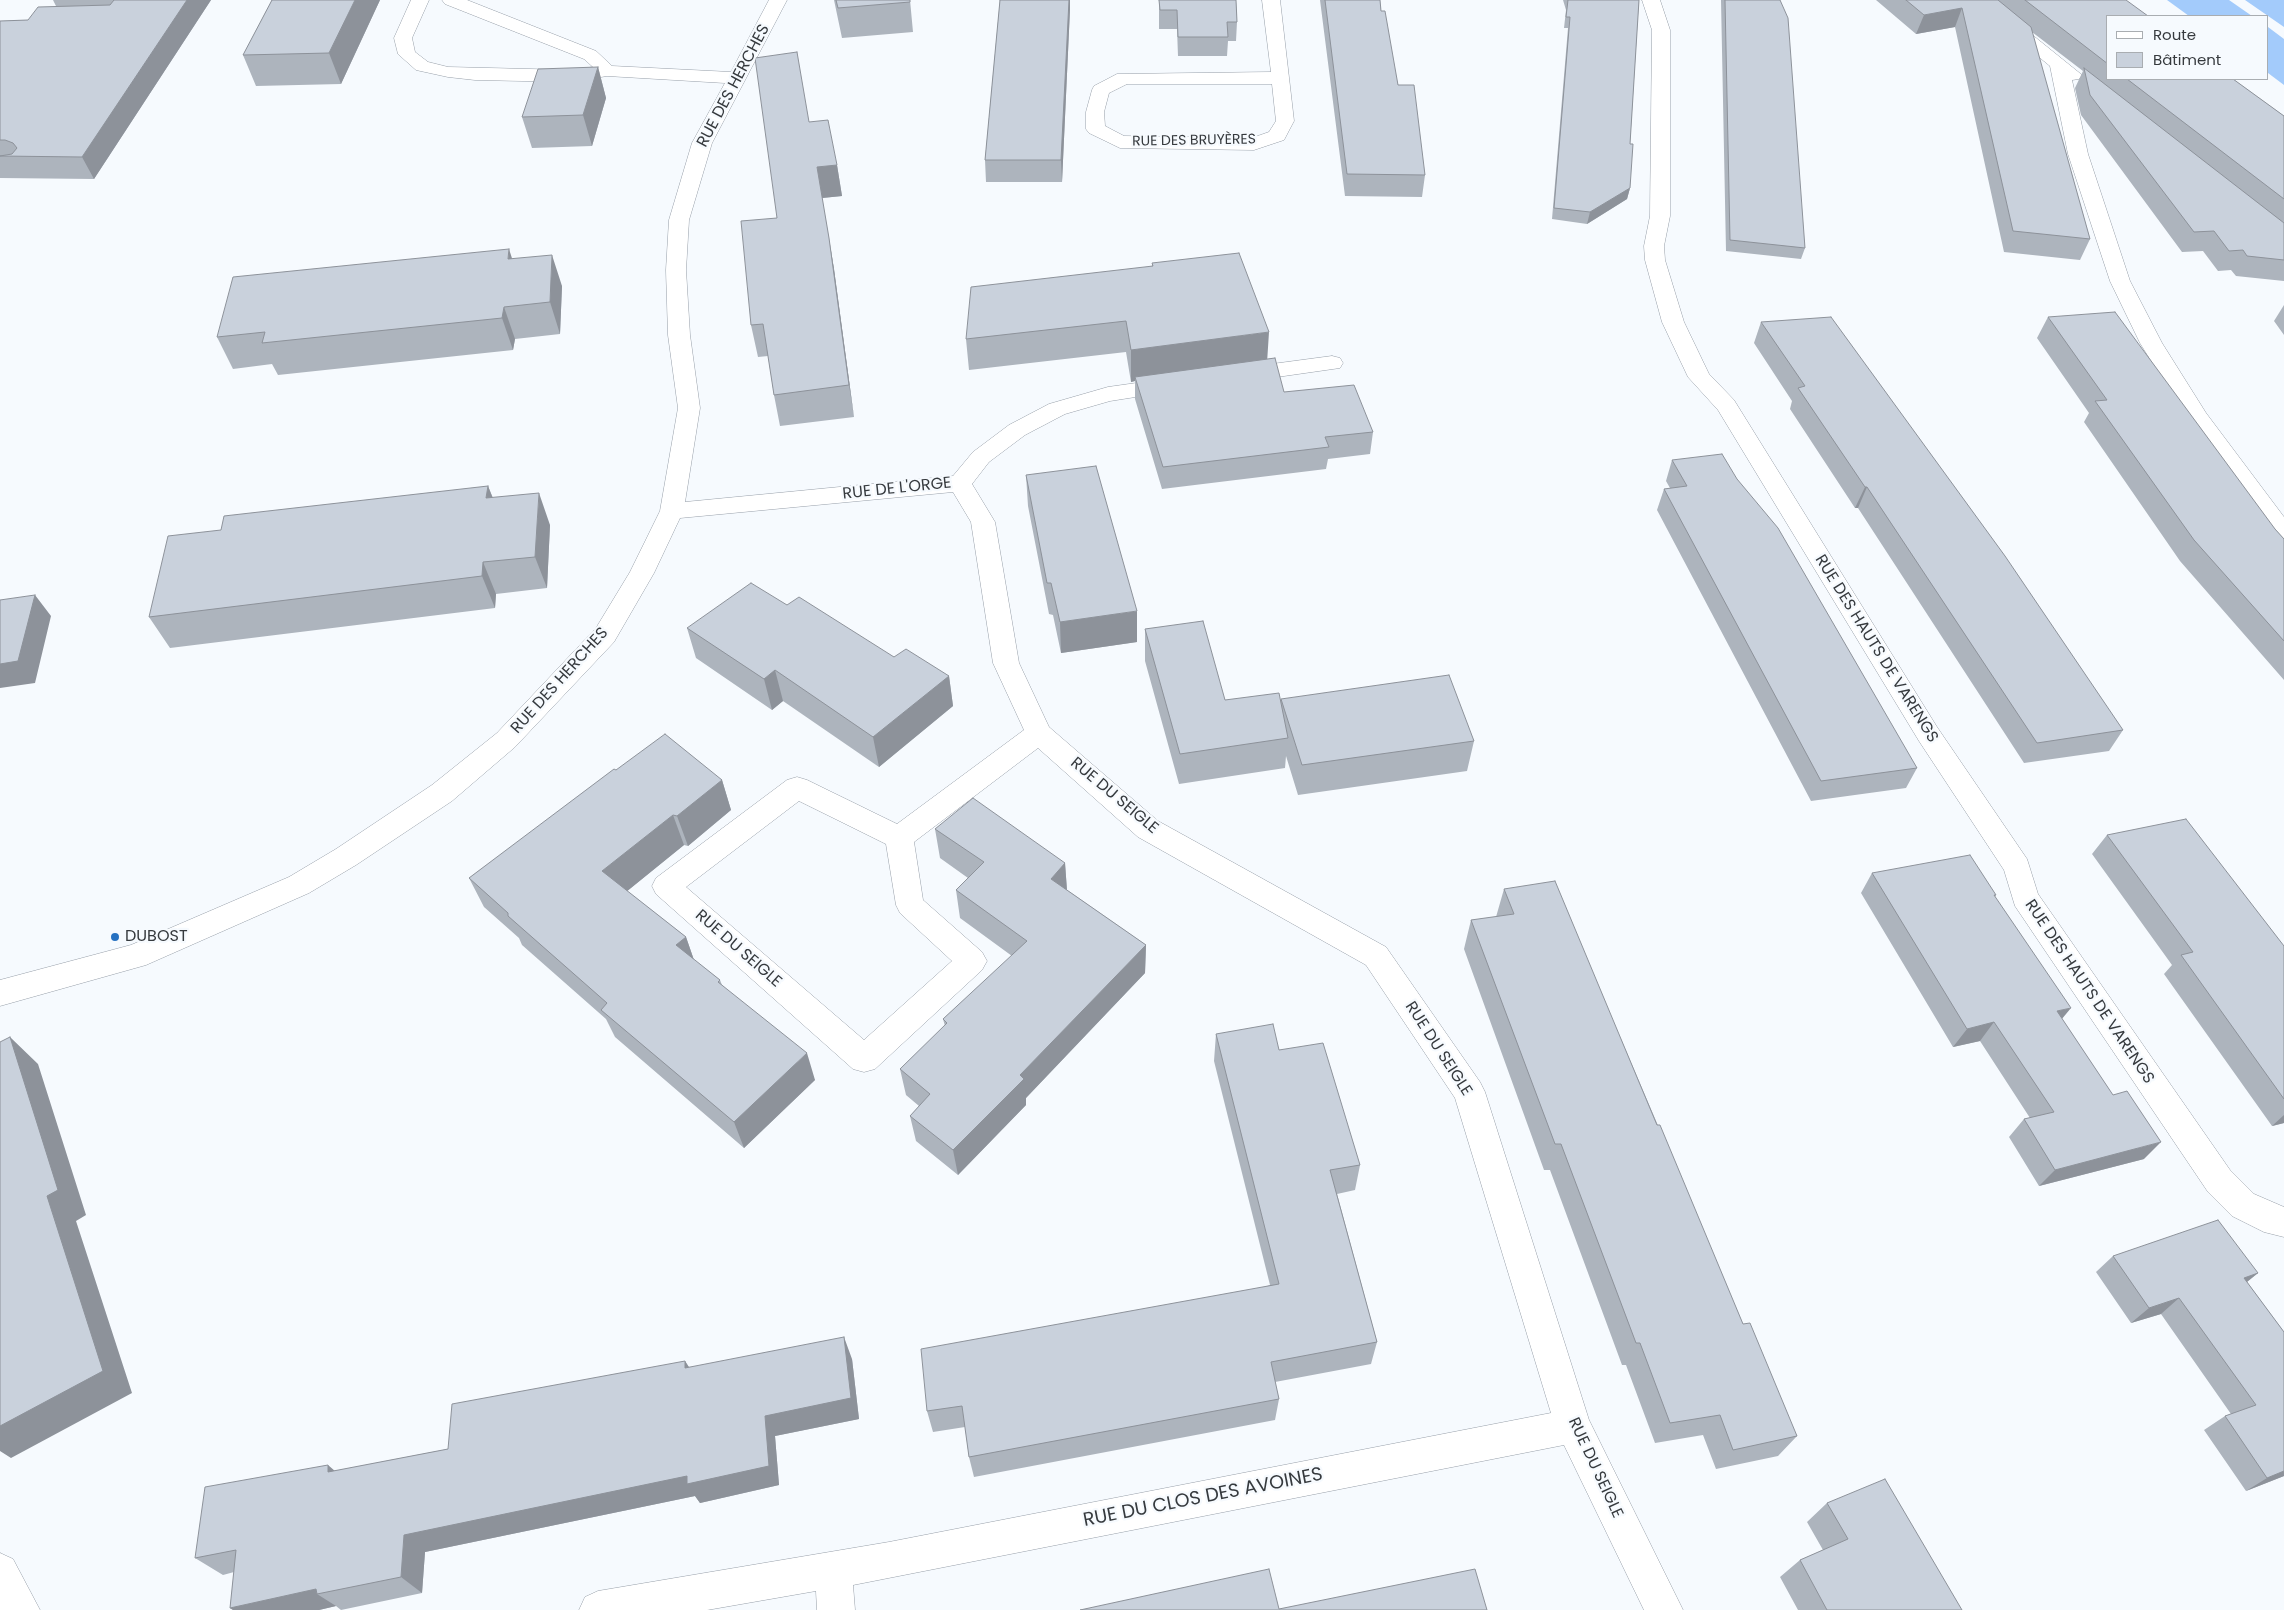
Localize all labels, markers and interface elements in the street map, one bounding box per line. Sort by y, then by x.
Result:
legend [2106,15,2269,80]
street label: RUE DES HERCHES [694,21,774,151]
text: Route [2153,24,2196,45]
text: Bâtiment [2153,49,2221,70]
street label: RUE DES BRUYÈRES [1132,132,1256,150]
street label: RUE DE L'ORGE [842,474,952,504]
street label: RUE DES HAUTS DE VARENGS [1810,552,1942,746]
street label: RUE DES HERCHES [507,624,613,738]
street label: RUE DU SEIGLE [1066,754,1162,838]
street label: RUE DES HAUTS DE VARENGS [2020,896,2158,1088]
street label: RUE DU SEIGLE [691,906,785,992]
place label: DUBOST [125,927,188,947]
marker: DUBOST [109,931,121,943]
street label: RUE DU SEIGLE [1400,998,1476,1100]
street label: RUE DU SEIGLE [1563,1415,1627,1521]
street label: RUE DU CLOS DES AVOINES [1081,1464,1325,1532]

